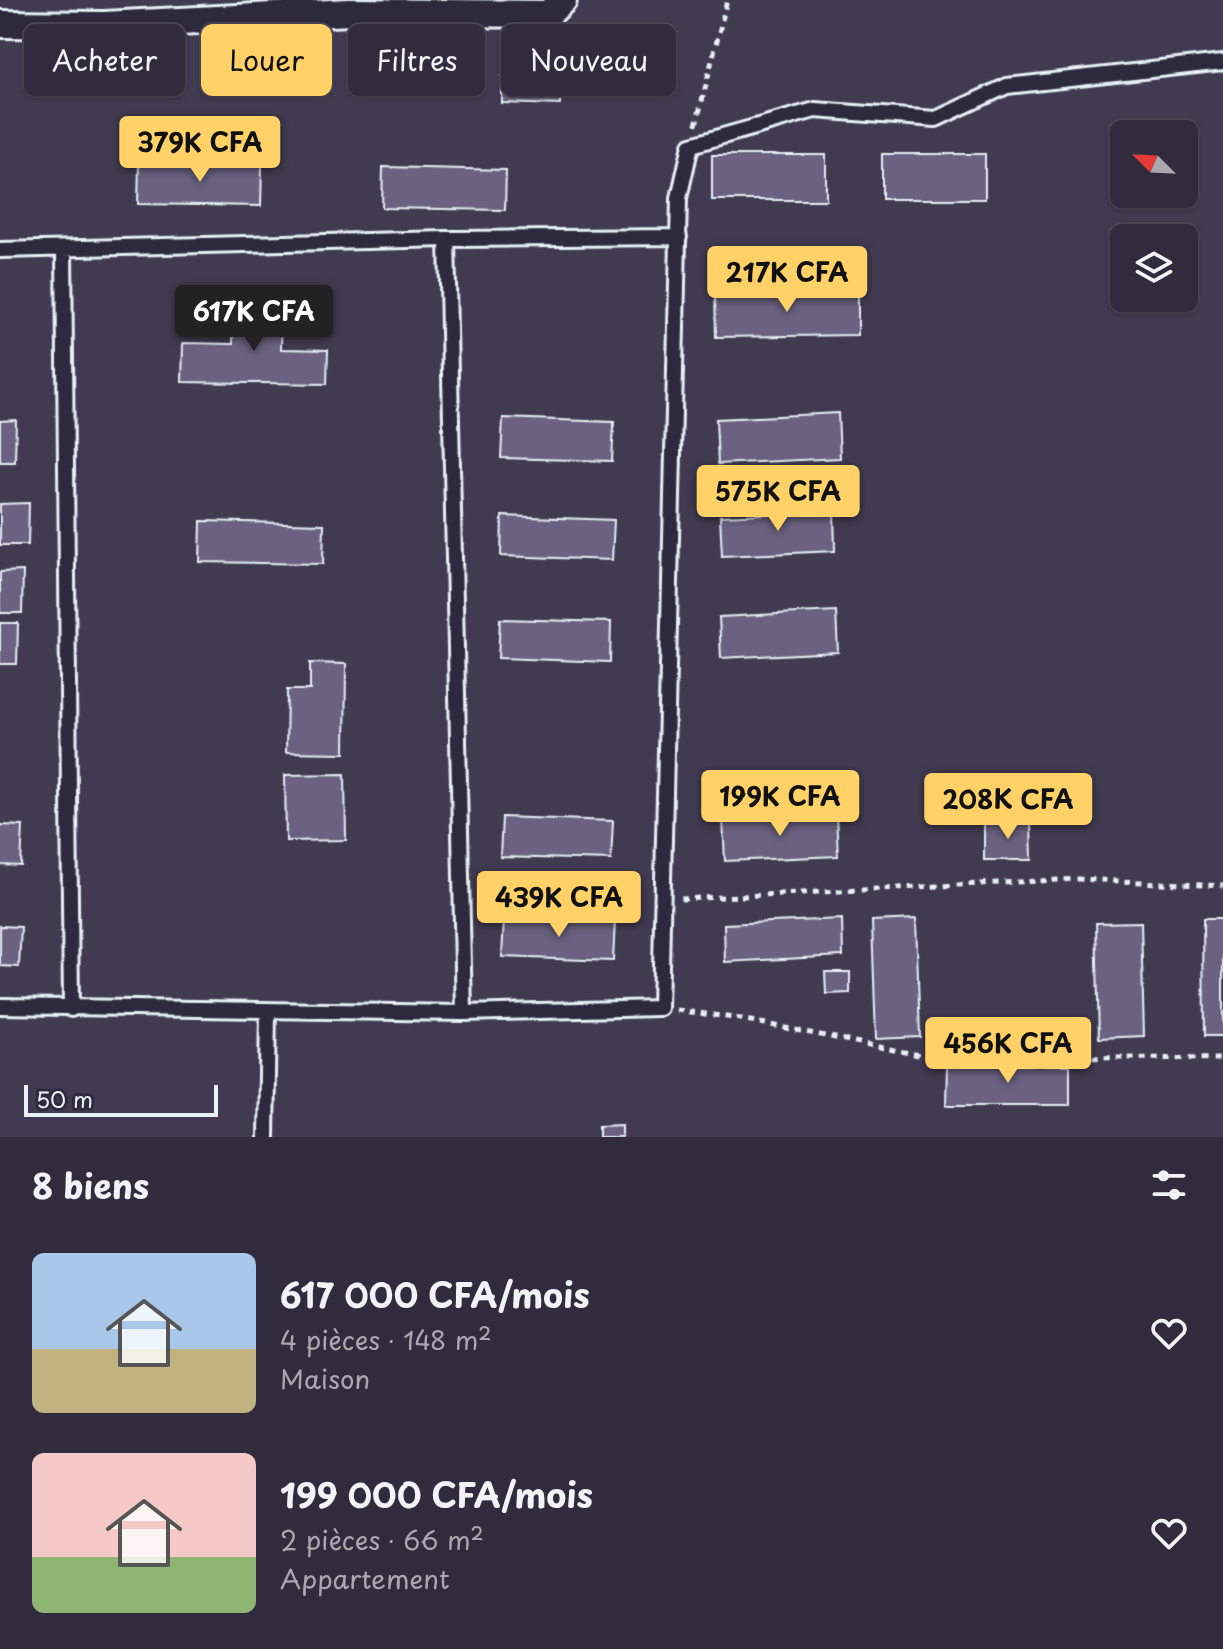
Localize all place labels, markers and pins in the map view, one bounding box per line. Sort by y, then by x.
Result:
pin: 379K CFA [117,116,283,184]
pin: 217K CFA [704,246,870,314]
pin: 617K CFA [171,285,337,353]
pin: 575K CFA [695,465,861,533]
pin: 199K CFA [697,770,863,838]
pin: 208K CFA [925,773,1091,841]
pin: 439K CFA [476,871,642,939]
pin: 456K CFA [925,1017,1091,1085]

